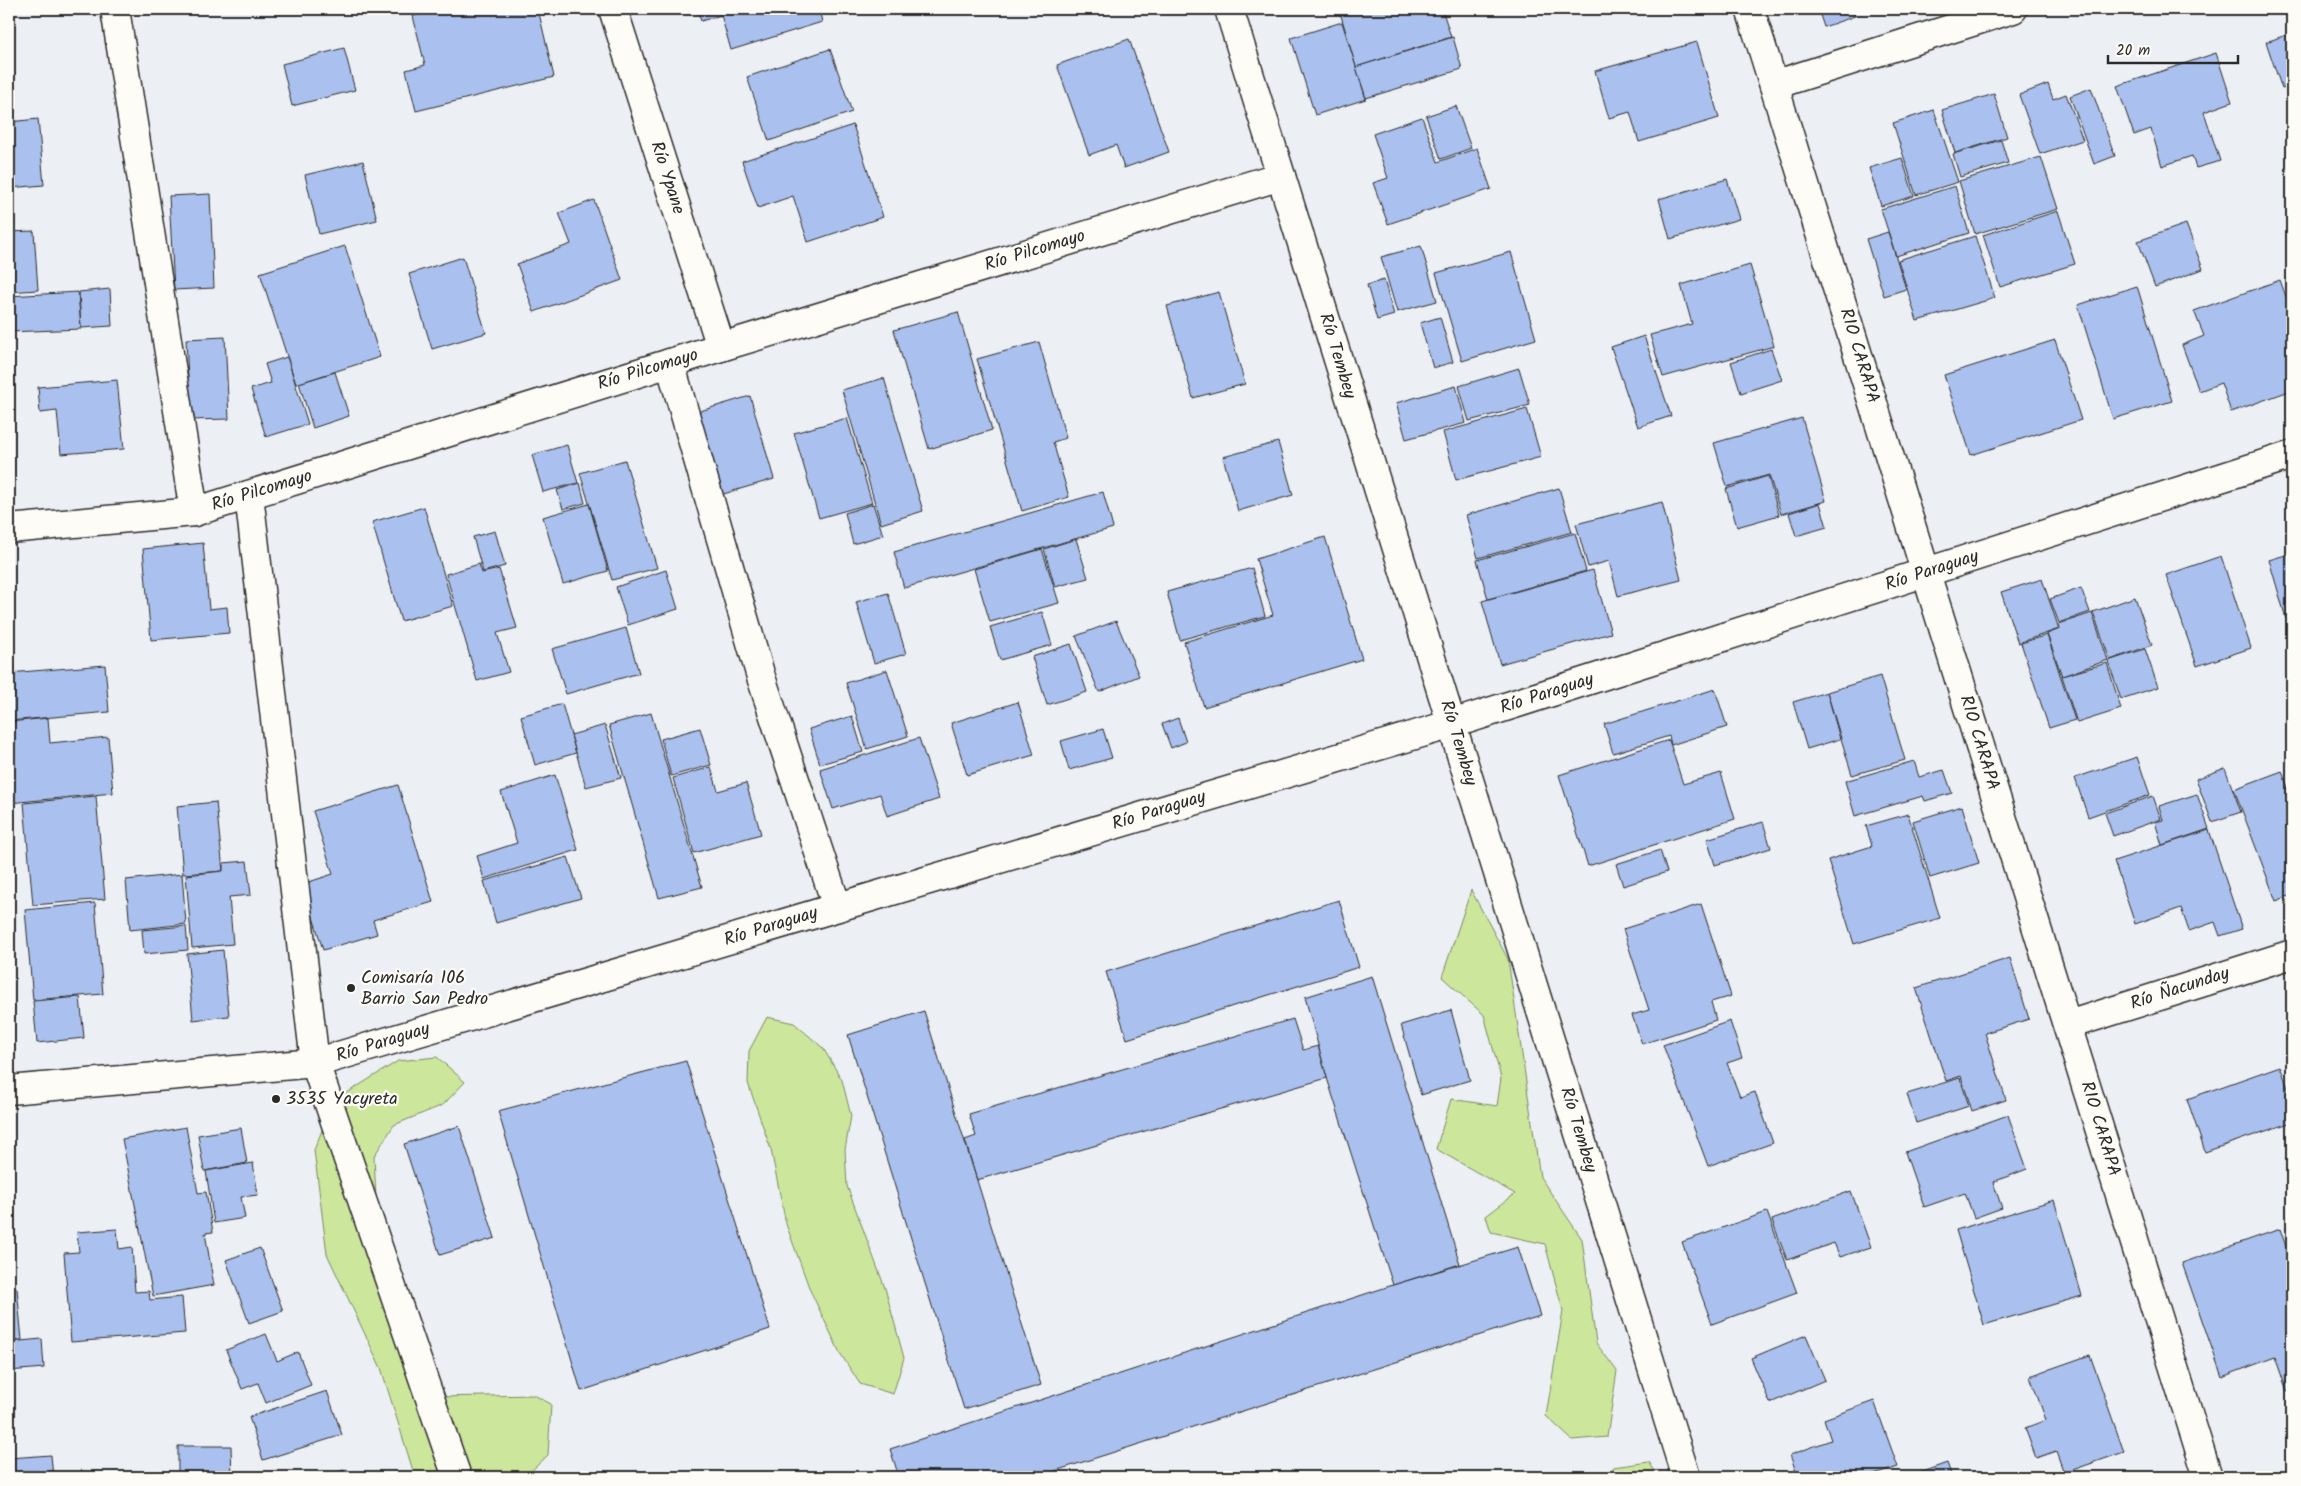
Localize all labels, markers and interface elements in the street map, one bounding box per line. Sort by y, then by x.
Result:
scale bar [2108,32,2238,64]
text: 20 m [2116,39,2150,63]
street label: Río Ypane [642,138,692,218]
street label: Río Pilcomayo [981,222,1089,280]
street label: RIO CARAPA [1831,305,1887,407]
street label: Río Tembey [1310,310,1364,403]
street label: Río Pilcomayo [594,341,702,399]
street label: Río Pilcomayo [208,462,316,520]
street label: Río Paraguay [1881,542,1983,600]
street label: Río Paraguay [1496,665,1598,723]
street label: RIO CARAPA [1951,692,2007,794]
street label: Río Tembey [1431,697,1485,790]
street label: Río Paraguay [1108,783,1210,839]
street label: Río Paraguay [720,899,822,955]
street label: Río Ñacunday [2127,959,2234,1019]
place label: Comisaría 106 Barrio San Pedro [361,964,488,1014]
marker: Comisaría 106 Barrio San Pedro [345,982,357,994]
street label: Río Paraguay [332,1015,434,1071]
street label: RIO CARAPA [2072,1078,2128,1180]
street label: Río Tembey [1551,1084,1605,1177]
place label: 3535 Yacyreta [286,1085,398,1114]
marker: 3535 Yacyreta [270,1093,282,1105]

